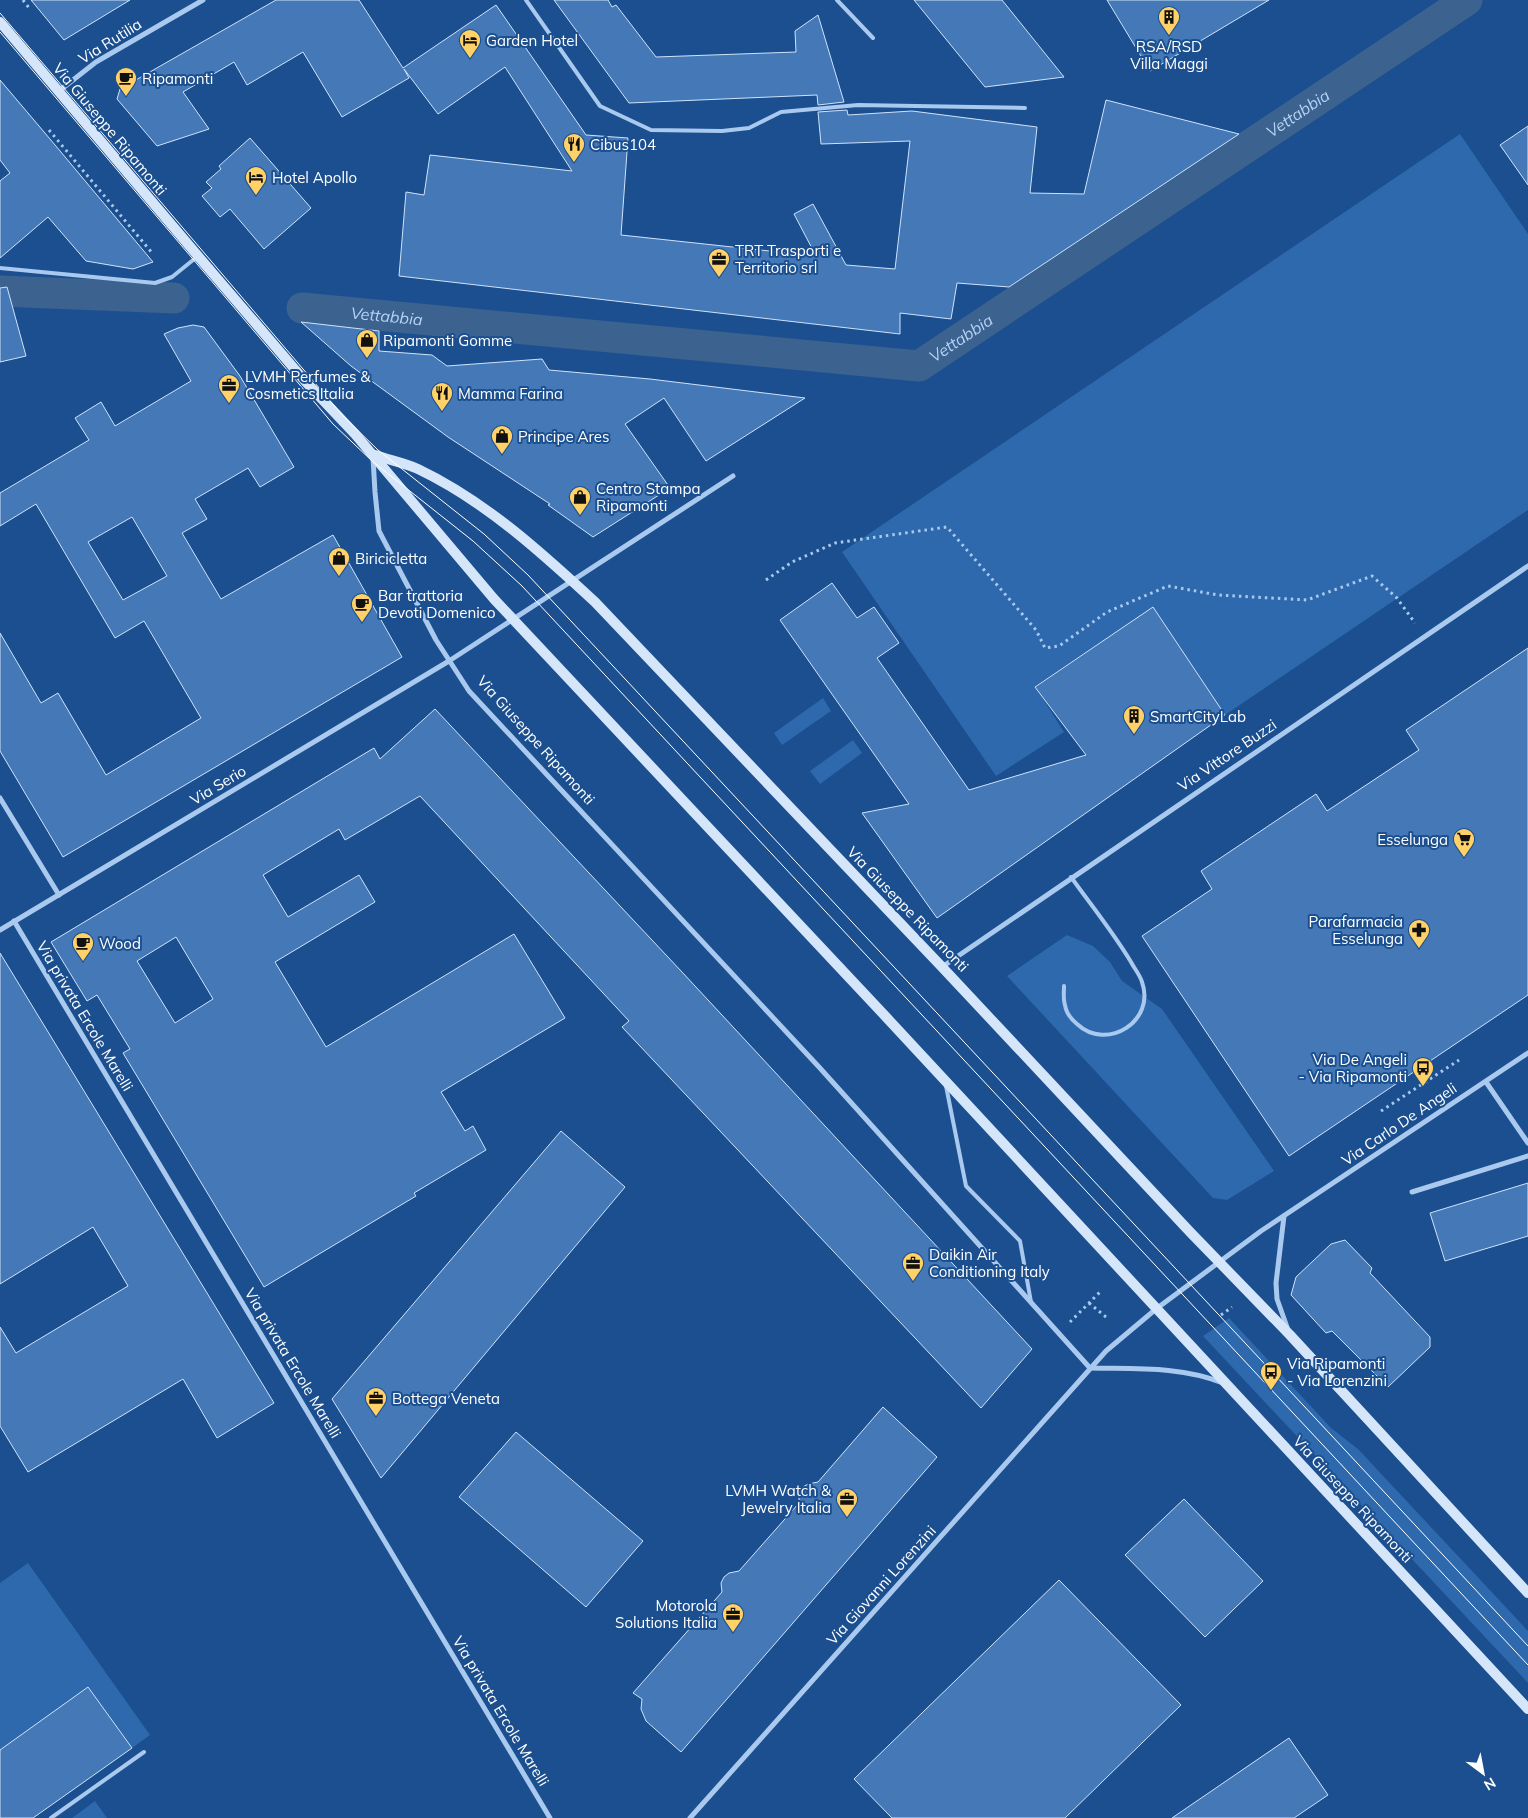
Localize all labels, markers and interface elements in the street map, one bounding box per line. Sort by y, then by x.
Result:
building icon: RSA/RSD Villa Maggi [1157,5,1181,36]
street label: Via Rutilia [75,14,145,68]
hotel icon: Garden Hotel [458,28,482,59]
place label: Garden Hotel [486,31,578,50]
place label: RSA/RSD Villa Maggi [1130,37,1208,73]
street label: Via Giuseppe Ripamonti [49,59,171,199]
cafe icon: Ripamonti [114,66,138,97]
place label: Ripamonti [142,69,213,88]
water label: Vettabbia [1262,85,1333,141]
restaurant icon: Cibus104 [562,132,586,163]
place label: Cibus104 [590,135,656,154]
hotel icon: Hotel Apollo [244,165,268,196]
place label: Hotel Apollo [272,168,357,187]
place label: TRT Trasporti e Territorio srl [735,241,841,277]
office icon: TRT Trasporti e Territorio srl [707,247,731,278]
water label: Vettabbia [350,303,424,329]
water label: Vettabbia [925,309,997,366]
shop icon: Ripamonti Gomme [355,328,379,359]
place label: Ripamonti Gomme [383,331,512,350]
place label: LVMH Perfumes & Cosmetics Italia [245,367,371,403]
office icon: LVMH Perfumes & Cosmetics Italia [217,373,241,404]
restaurant icon: Mamma Farina [430,381,454,412]
place label: Mamma Farina [458,384,563,403]
shop icon: Principe Ares [490,424,514,455]
place label: Principe Ares [518,427,609,446]
place label: Centro Stampa Ripamonti [596,479,701,515]
shop icon: Centro Stampa Ripamonti [568,485,592,516]
shop icon: Biricicletta [327,546,351,577]
place label: Biricicletta [355,549,427,568]
place label: Bar trattoria Devoti Domenico [378,586,496,622]
cafe icon: Bar trattoria Devoti Domenico [350,592,374,623]
street label: Via Giuseppe Ripamonti [473,672,599,808]
building icon: SmartCityLab [1122,704,1146,735]
place label: SmartCityLab [1150,707,1246,726]
street label: Via Vittore Buzzi [1174,715,1280,795]
street label: Via Serio [187,761,249,809]
supermarket icon: Esselunga [1452,827,1476,858]
place label: Esselunga [1377,830,1448,849]
street label: Via Giuseppe Ripamonti [843,842,973,976]
place label: Parafarmacia Esselunga [1309,912,1403,948]
pharmacy icon: Parafarmacia Esselunga [1407,918,1431,949]
cafe icon: Wood [71,931,95,962]
place label: Wood [99,934,141,953]
street label: Via privata Ercole Marelli [33,938,137,1094]
place label: Via De Angeli - Via Ripamonti [1298,1050,1407,1086]
bus stop icon: Via De Angeli - Via Ripamonti [1411,1056,1435,1087]
street label: Via Carlo De Angeli [1338,1078,1460,1170]
place label: Daikin Air Conditioning Italy [929,1245,1050,1281]
office icon: Daikin Air Conditioning Italy [901,1251,925,1282]
street label: Via privata Ercole Marelli [241,1285,345,1441]
place label: Via Ripamonti - Via Lorenzini [1287,1354,1387,1390]
bus stop icon: Via Ripamonti - Via Lorenzini [1259,1360,1283,1391]
office icon: Bottega Veneta [364,1386,388,1417]
place label: Bottega Veneta [392,1389,500,1408]
street label: Via Giuseppe Ripamonti [1289,1431,1417,1567]
place label: LVMH Watch & Jewelry Italia [725,1481,832,1517]
office icon: LVMH Watch & Jewelry Italia [835,1487,859,1518]
street label: Via Giovanni Lorenzini [822,1521,940,1649]
place label: Motorola Solutions Italia [615,1596,717,1632]
office icon: Motorola Solutions Italia [721,1602,745,1633]
street label: Via privata Ercole Marelli [449,1633,553,1789]
north arrow [1458,1748,1508,1798]
text: N [1481,1774,1499,1794]

